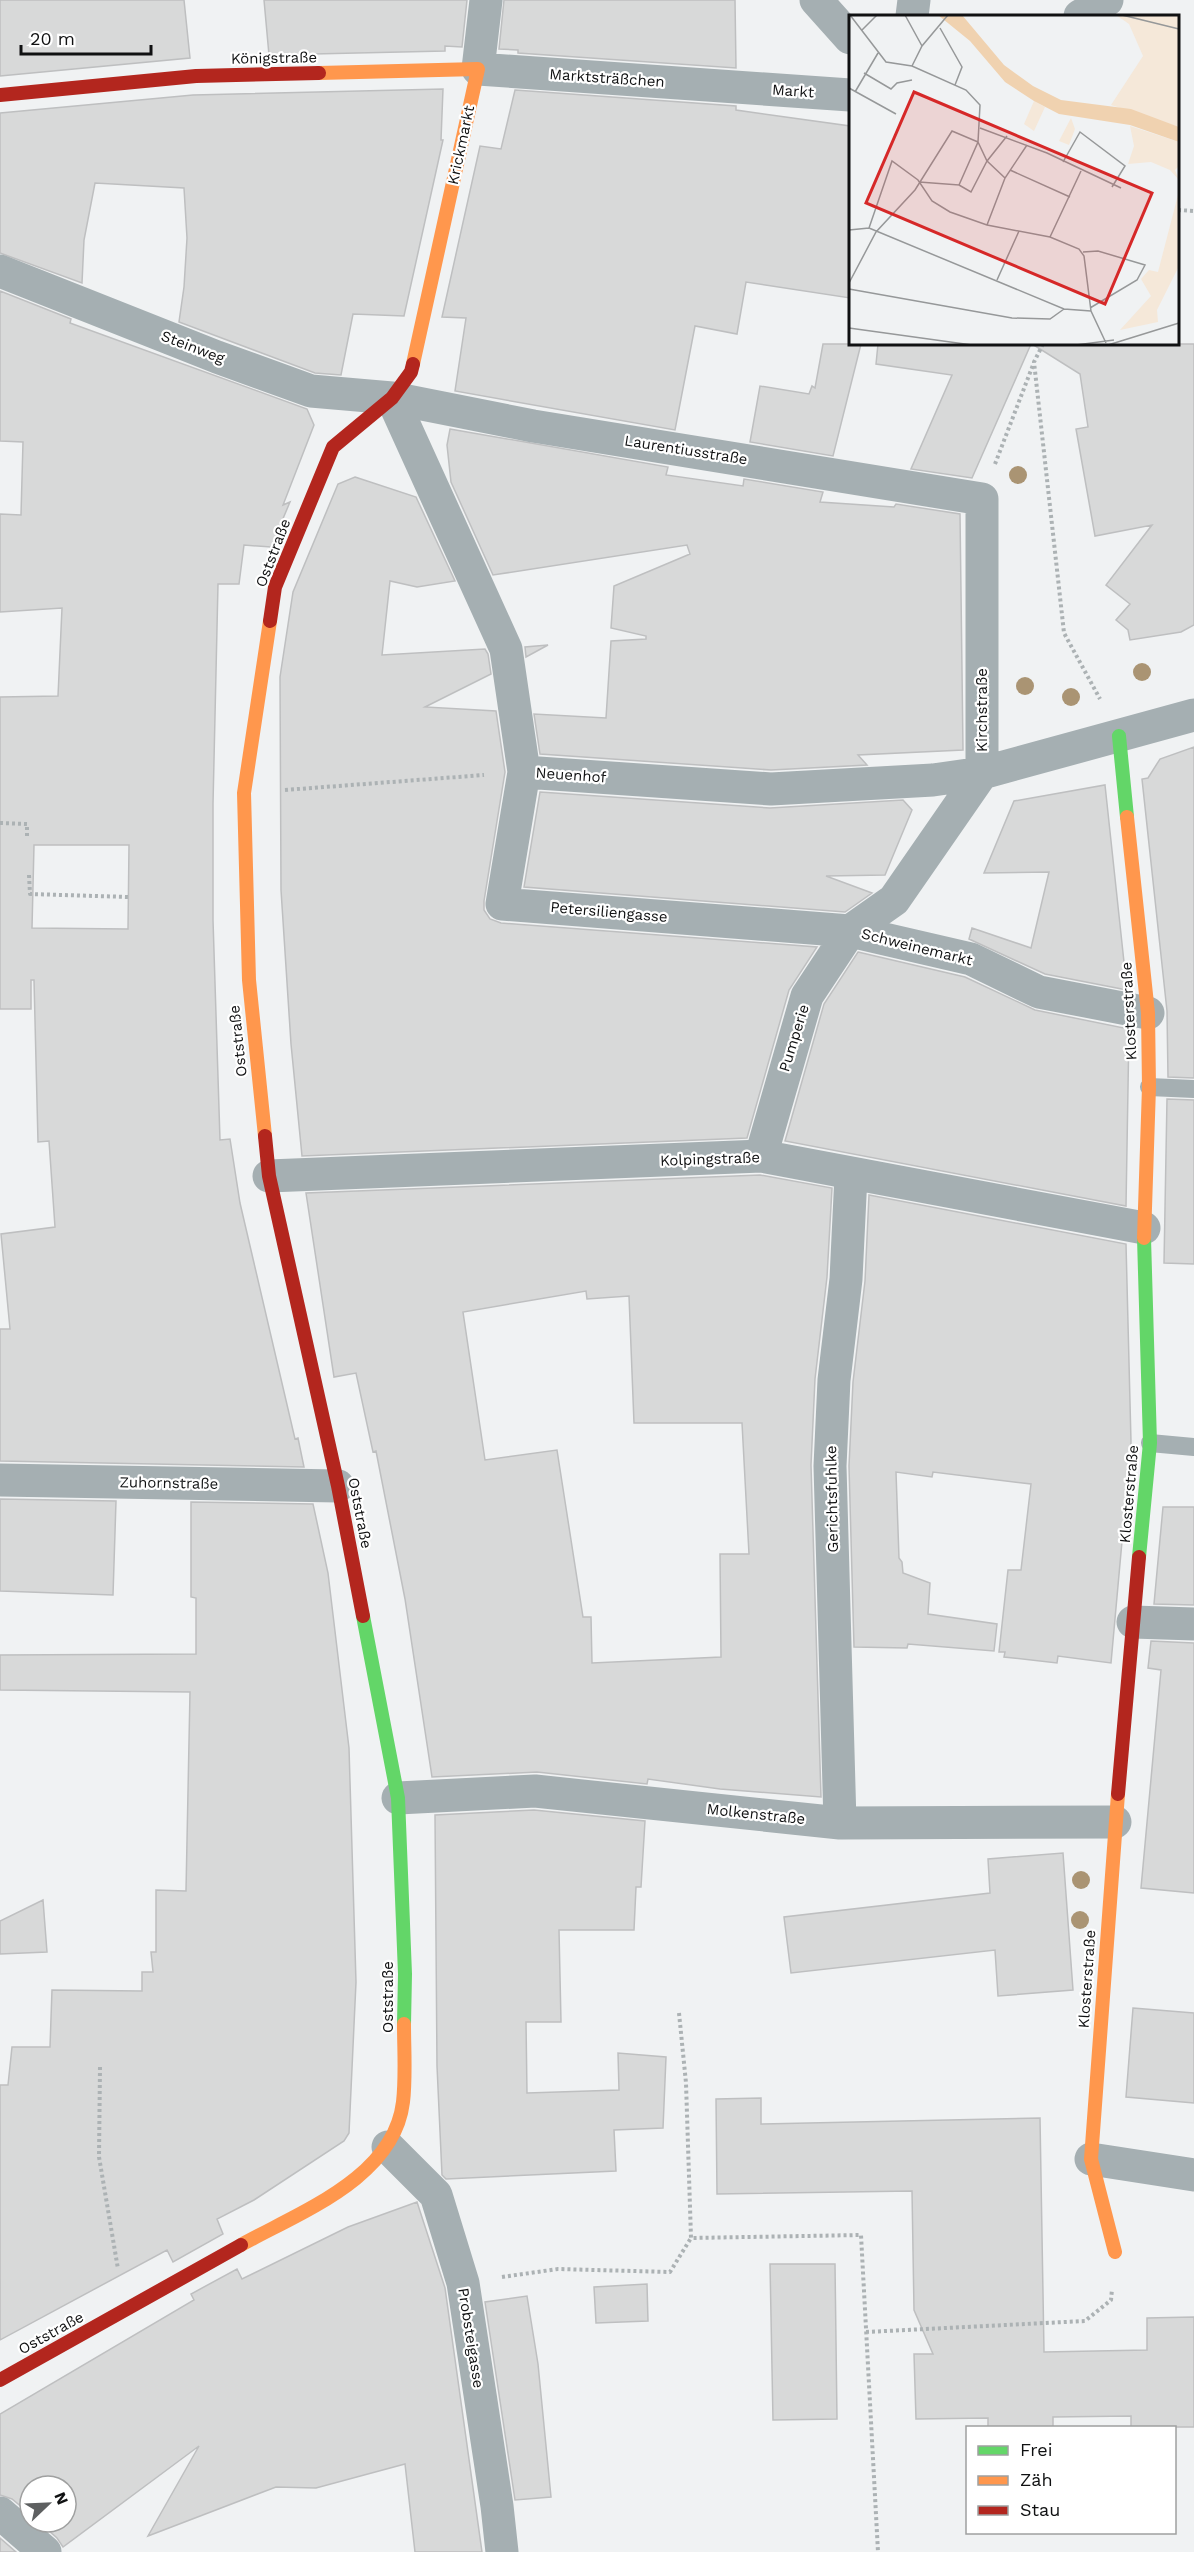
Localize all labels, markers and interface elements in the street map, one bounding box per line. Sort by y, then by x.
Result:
inset map [849,15,1179,345]
scale bar [21,18,152,56]
text: 20 m [30,28,75,49]
street label: Königstraße [231,48,317,68]
street label: Marktsträßchen [549,65,665,91]
street label: Markt [771,81,815,101]
street label: Krickmarkt [444,103,478,186]
street label: Steinweg [159,327,227,367]
street label: Laurentiusstraße [623,431,749,469]
street label: Oststraße [252,516,294,590]
street label: Kirchstraße [973,668,991,752]
street label: Neuenhof [535,764,607,786]
street label: Petersiliengasse [550,898,668,926]
street label: Schweinemarkt [860,925,975,970]
street label: Klosterstraße [1117,961,1141,1061]
street label: Pumperie [775,1002,813,1074]
street label: Oststraße [225,1004,251,1078]
street label: Kolpingstraße [660,1148,760,1170]
street label: Klosterstraße [1116,1444,1142,1544]
street label: Gerichtsfuhlke [822,1445,842,1553]
street label: Zuhornstraße [120,1473,218,1493]
street label: Oststraße [344,1476,376,1550]
street label: Molkenstraße [706,1800,806,1828]
street label: Klosterstraße [1075,1929,1099,2029]
street label: Oststraße [379,1961,397,2033]
street label: Probsteigasse [454,2287,488,2389]
street label: Oststraße [15,2308,87,2358]
legend [966,2426,1176,2534]
text: Frei [1020,2439,1052,2460]
text: Zäh [1020,2469,1053,2490]
north arrow [18,2474,78,2534]
text: N [50,2489,72,2508]
text: Stau [1020,2499,1060,2520]

